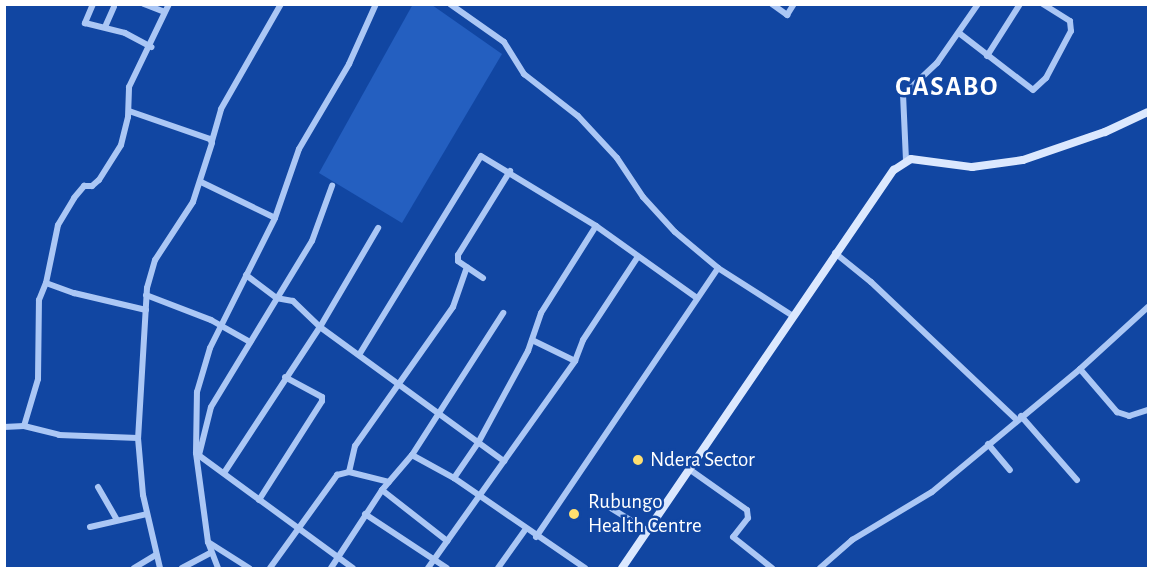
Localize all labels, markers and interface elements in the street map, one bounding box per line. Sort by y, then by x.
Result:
district label: GASABO [895,71,999,103]
place label: Ndera Sector [650,447,755,473]
marker: Ndera Sector [631,453,645,467]
place label: Rubungo Health Centre [588,489,702,539]
marker: Rubungo Health Centre [565,505,583,523]

